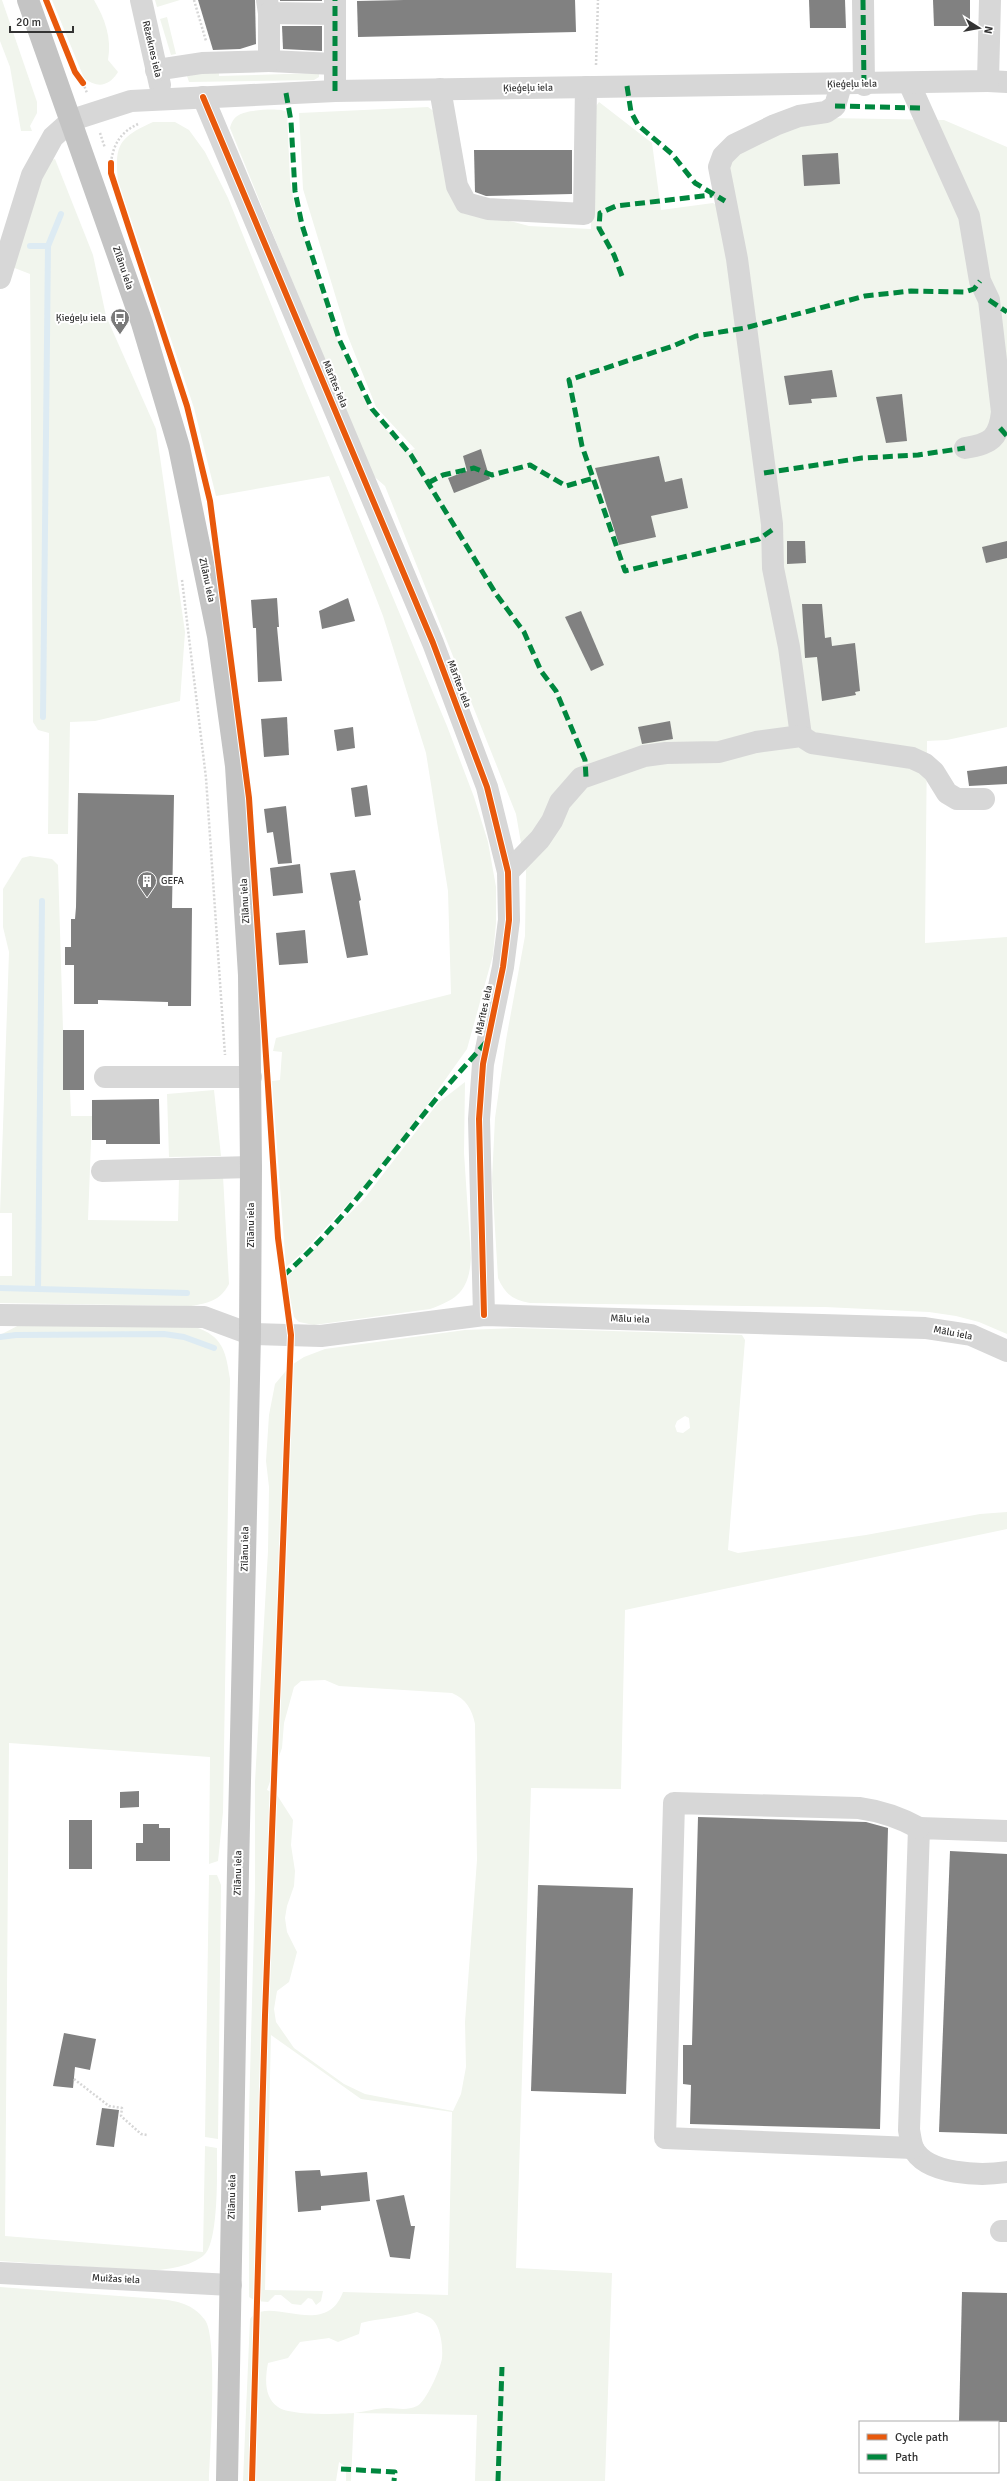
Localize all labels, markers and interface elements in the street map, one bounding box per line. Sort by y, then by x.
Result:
scale bar [10,8,73,34]
north arrow [959,8,999,48]
text: 20 m [16,15,41,30]
street label: Rēzeknes iela [140,19,164,79]
text: N [981,25,995,35]
street label: Ķieģeļu iela [827,78,877,90]
street label: Ķieģeļu iela [503,82,553,94]
street label: Zīlānu iela [110,245,136,291]
bus stop icon: Ķieģeļu iela [109,307,131,335]
place label: Ķieģeļu iela [56,312,106,324]
street label: Mārītes iela [320,358,350,410]
street label: Zīlānu iela [196,557,218,603]
street label: Mārītes iela [444,658,474,710]
building icon: GEFA [136,870,158,898]
place label: GEFA [161,875,184,887]
street label: Zīlānu iela [238,878,252,924]
street label: Mārītes iela [473,984,495,1036]
street label: Zīlānu iela [245,1202,257,1248]
street label: Mālu iela [610,1312,650,1326]
street label: Mālu iela [933,1323,973,1343]
street label: Zīlānu iela [239,1526,251,1572]
street label: Zīlānu iela [232,1850,244,1896]
street label: Zīlānu iela [226,2174,238,2220]
street label: Muižas iela [92,2272,140,2286]
legend [859,2421,999,2473]
text: Cycle path [895,2430,948,2445]
text: Path [895,2450,918,2465]

